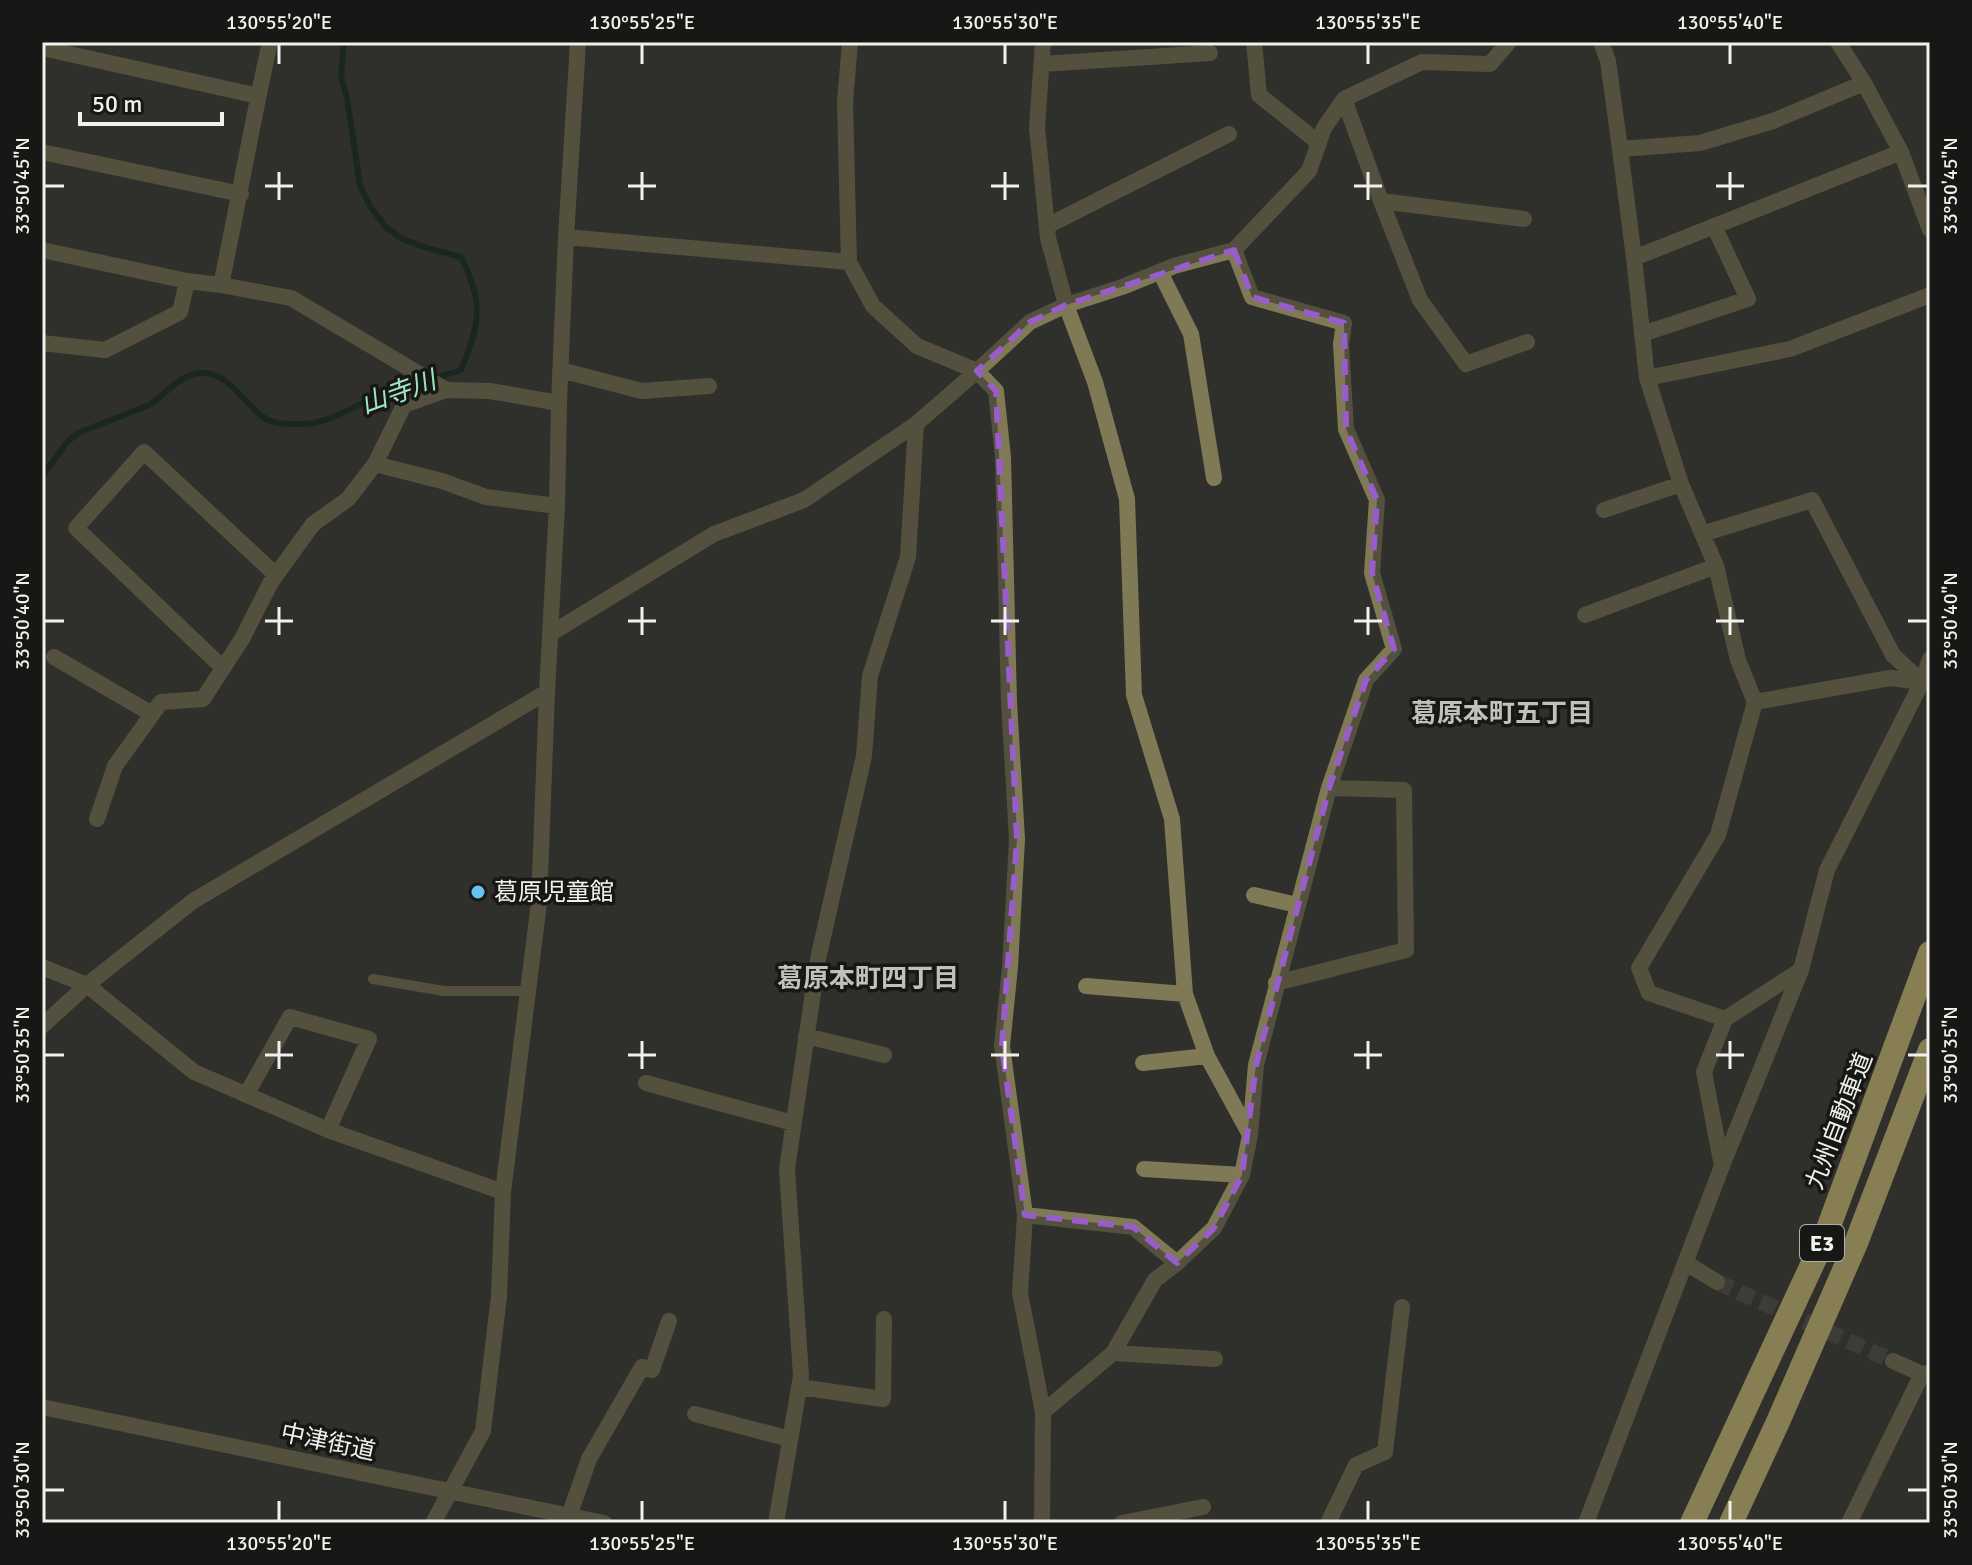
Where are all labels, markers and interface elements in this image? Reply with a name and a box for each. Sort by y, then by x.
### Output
text: 130°55'20"E [226,10,332,35]
text: 130°55'25"E [589,10,695,35]
text: 130°55'30"E [952,10,1058,35]
text: 130°55'35"E [1315,10,1421,35]
text: 130°55'40"E [1677,10,1783,35]
scale bar [80,76,222,126]
text: 50 m [92,89,142,119]
text: 33°50'45"N [10,137,35,235]
text: 33°50'45"N [1938,137,1963,235]
water label: 山寺川 [356,364,443,421]
text: 33°50'40"N [10,572,35,670]
text: 33°50'40"N [1938,572,1963,670]
district label: 葛原本町五丁目 [1411,698,1593,730]
place label: 葛原児童館 [494,877,614,907]
marker: 葛原児童館 [469,883,487,901]
district label: 葛原本町四丁目 [777,963,959,995]
text: 33°50'35"N [10,1006,35,1104]
text: 33°50'35"N [1938,1006,1963,1104]
street label: 九州自動車道 [1799,1048,1879,1194]
road number: E3 [1800,1225,1844,1261]
street label: 中津街道 [278,1417,378,1467]
text: 33°50'30"N [10,1441,35,1539]
text: 33°50'30"N [1938,1441,1963,1539]
text: 130°55'20"E [226,1531,332,1556]
text: 130°55'25"E [589,1531,695,1556]
text: 130°55'30"E [952,1531,1058,1556]
text: 130°55'35"E [1315,1531,1421,1556]
text: 130°55'40"E [1677,1531,1783,1556]

